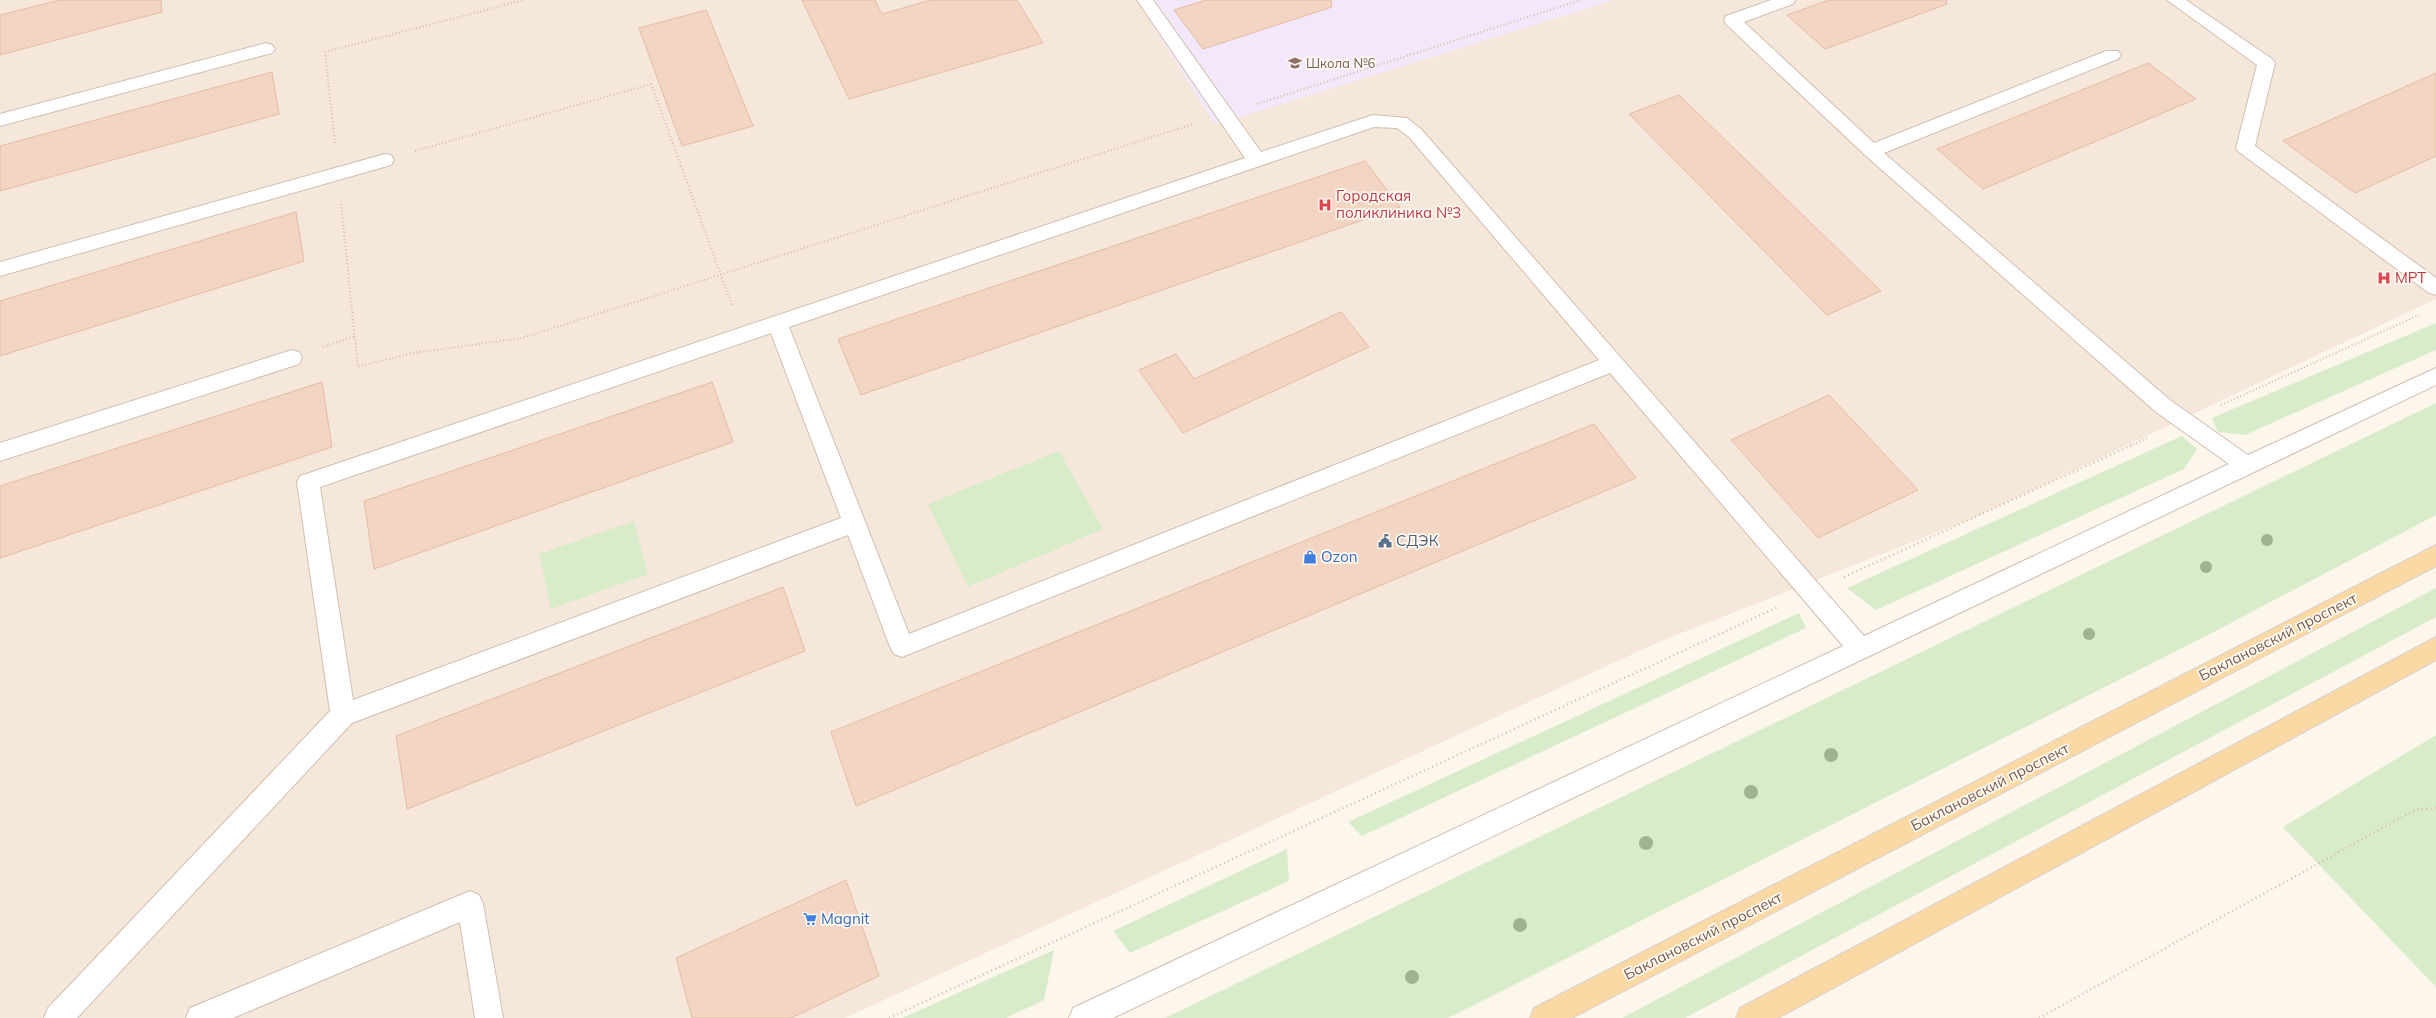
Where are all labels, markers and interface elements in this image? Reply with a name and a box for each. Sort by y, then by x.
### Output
school or university icon: Школа №6 [1287,55,1303,71]
place label: Школа №6 [1306,55,1376,71]
place label: Городская поликлиника №3 [1336,186,1461,222]
hospital icon: Городская поликлиника №3 [1317,197,1333,213]
place label: МРТ [2395,268,2426,287]
hospital icon: МРТ [2376,270,2392,286]
place label: СДЭК [1396,531,1439,550]
public building icon: СДЭК [1377,533,1393,549]
place label: Ozon [1321,547,1358,566]
shop icon: Ozon [1302,549,1318,565]
street label: Баклановский проспект [2195,588,2360,685]
street label: Баклановский проспект [1907,738,2072,835]
street label: Баклановский проспект [1620,887,1785,984]
place label: Magnit [821,909,870,928]
supermarket icon: Magnit [802,911,818,927]

